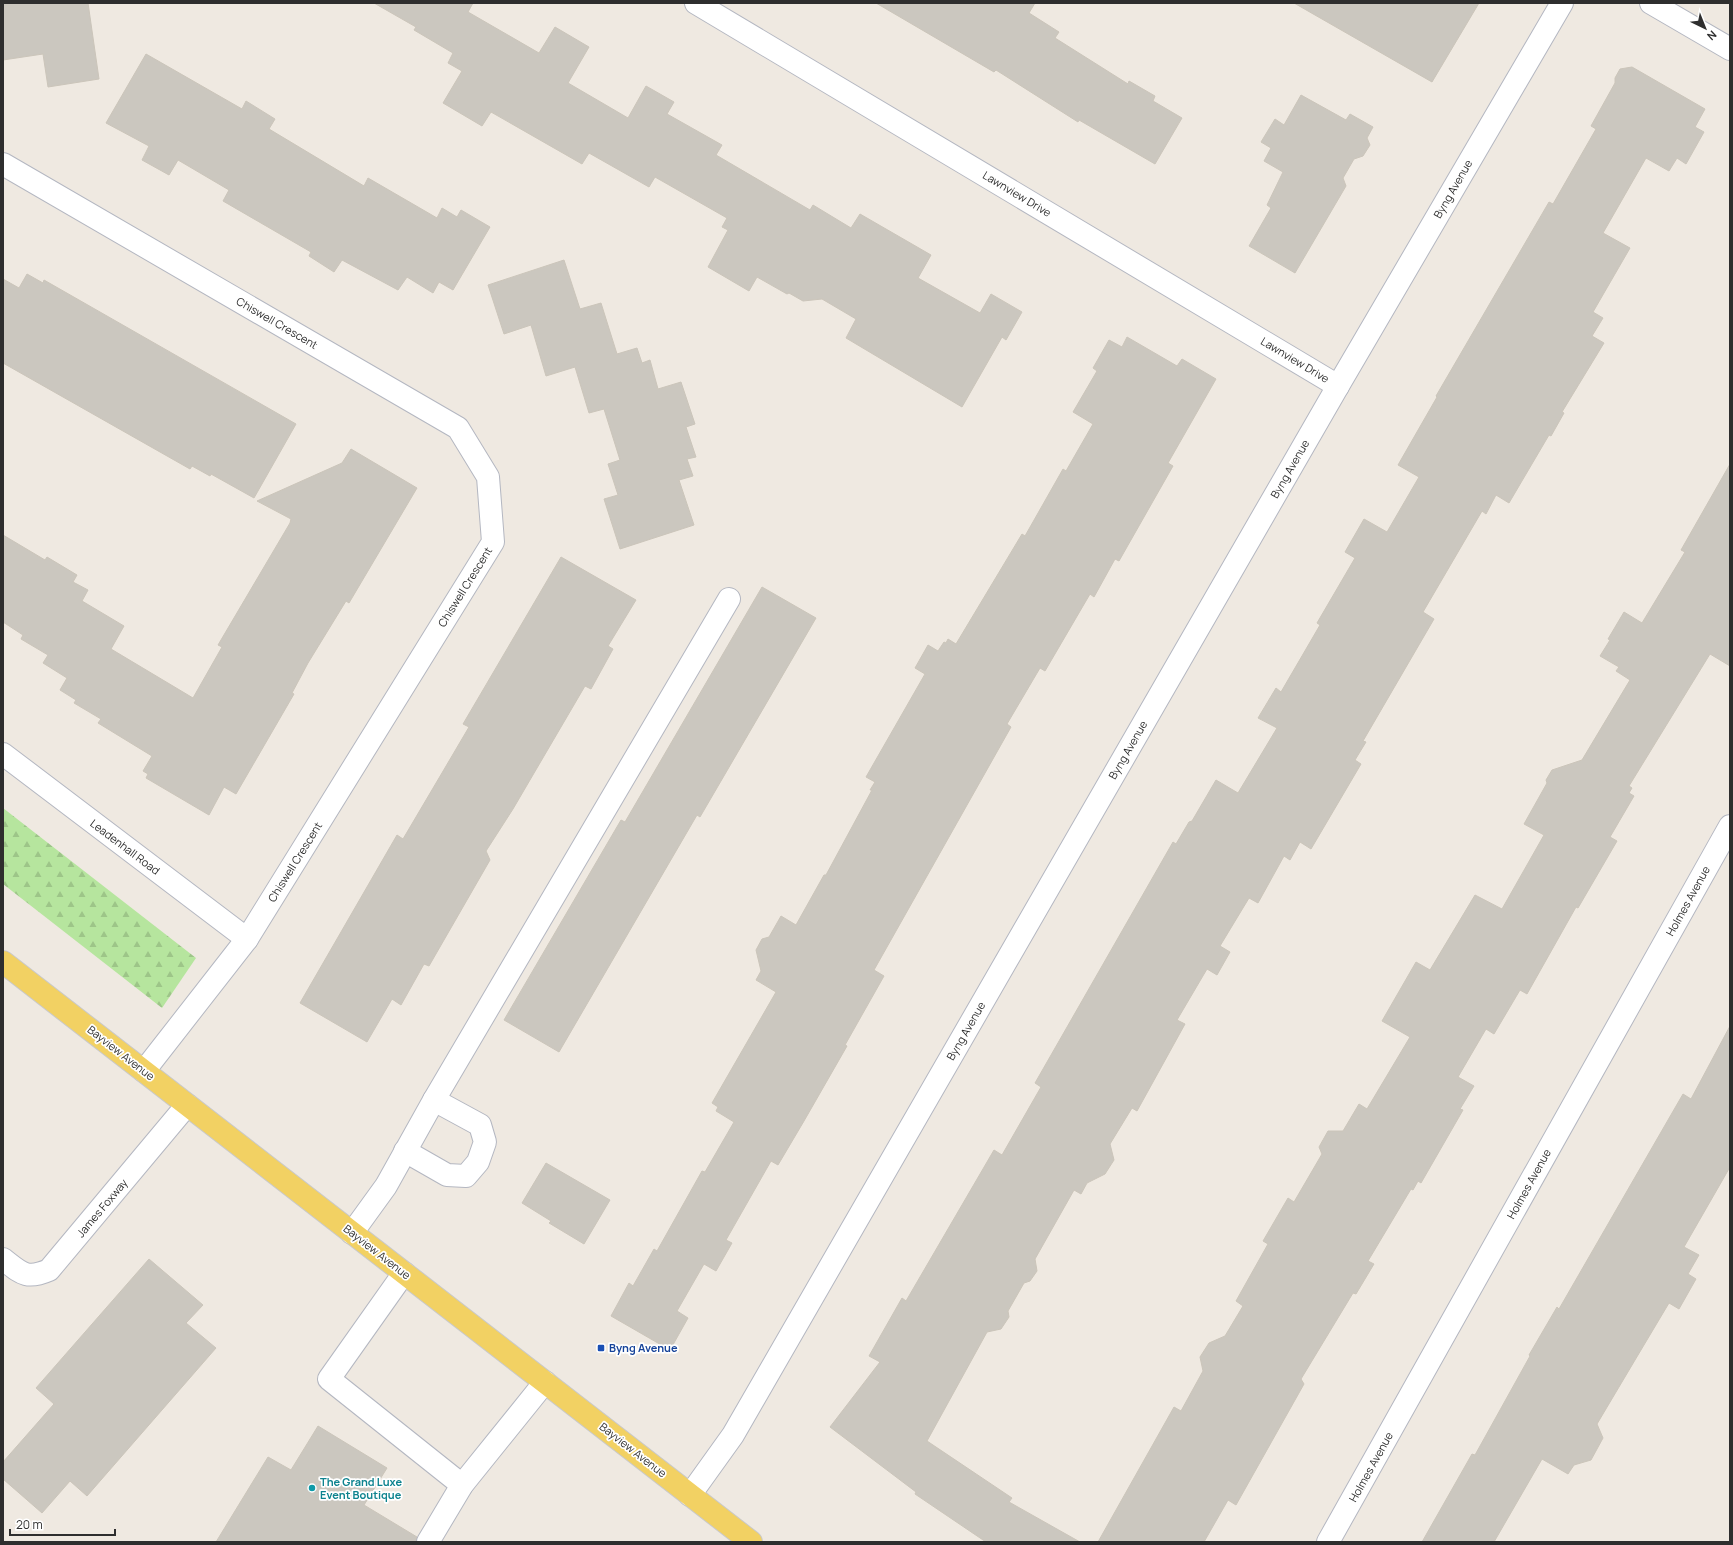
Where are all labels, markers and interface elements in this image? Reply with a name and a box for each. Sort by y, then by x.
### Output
north arrow [1685,8,1725,48]
text: N [1704,27,1720,44]
street label: Byng Avenue [1430,156,1476,221]
street label: Lawnview Drive [980,167,1055,220]
street label: Chiswell Crescent [234,293,321,352]
street label: Lawnview Drive [1258,333,1333,386]
street label: Byng Avenue [1267,436,1313,501]
street label: Chiswell Crescent [434,544,495,630]
street label: Byng Avenue [1105,717,1151,782]
street label: Leadenhall Road [87,816,163,878]
street label: Chiswell Crescent [264,819,325,905]
street label: Holmes Avenue [1662,863,1713,938]
street label: Byng Avenue [943,998,989,1063]
street label: Bayview Avenue [85,1022,158,1084]
street label: Holmes Avenue [1503,1146,1554,1221]
street label: James Foxway [73,1175,131,1240]
street label: Bayview Avenue [341,1221,414,1283]
place label: Byng Avenue [609,1340,678,1355]
marker: Byng Avenue [596,1343,606,1353]
street label: Bayview Avenue [597,1419,670,1481]
street label: Holmes Avenue [1345,1429,1396,1504]
place label: The Grand Luxe Event Boutique [320,1474,402,1502]
marker: The Grand Luxe Event Boutique [307,1483,317,1493]
scale bar [10,1511,115,1537]
text: 20 m [16,1516,43,1533]

